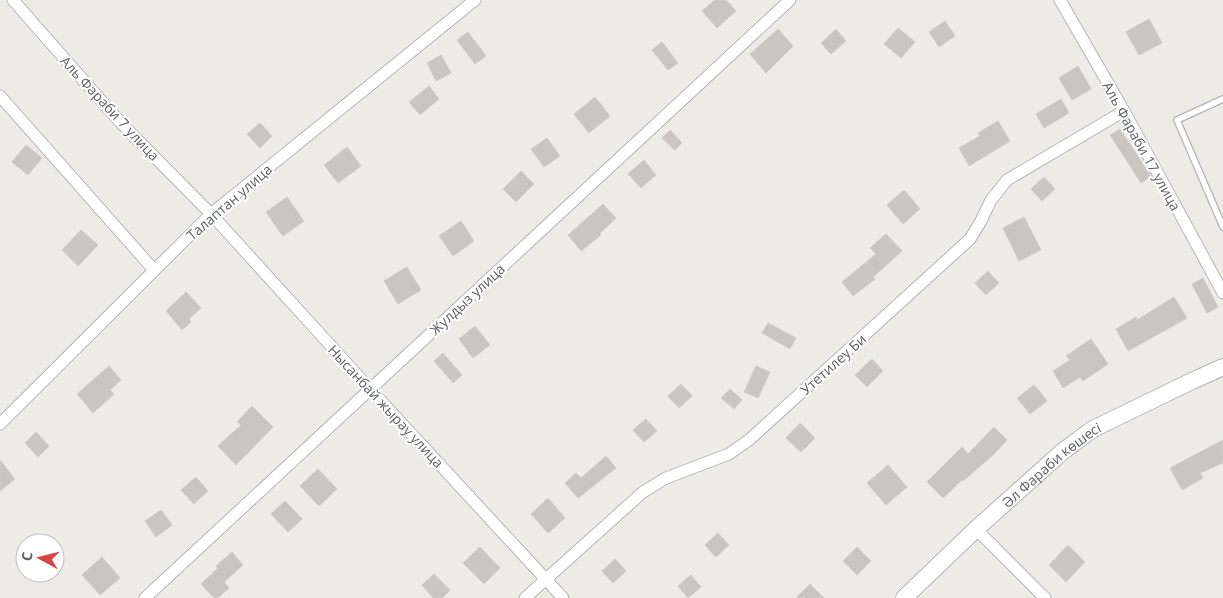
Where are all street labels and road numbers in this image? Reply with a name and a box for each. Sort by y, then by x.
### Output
street label: Аль Фараби 7 улица [56,51,164,165]
street label: Аль Фараби 17 улица [1099,78,1185,214]
street label: Талаптан улица [182,160,276,244]
street label: Жулдыз улица [425,259,509,339]
street label: Утетилеу Би [796,329,870,399]
street label: Нысанбай жырау улица [324,340,448,472]
street label: Әл Фараби көшесі [997,417,1104,511]

